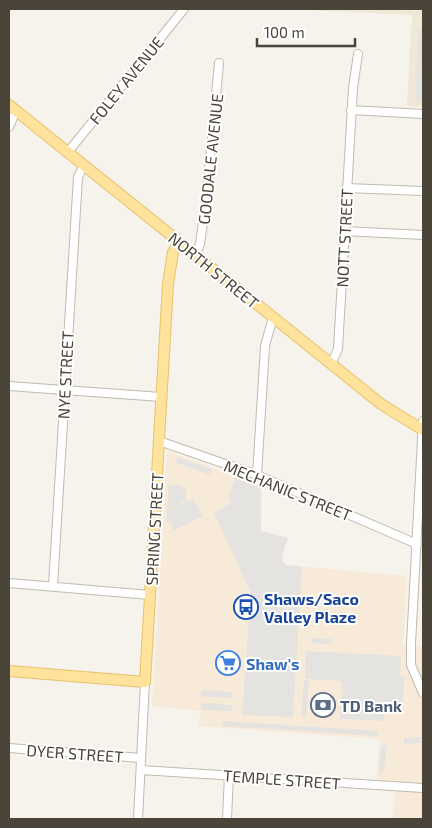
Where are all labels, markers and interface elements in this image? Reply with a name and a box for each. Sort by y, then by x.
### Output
scale bar [257,15,354,47]
text: 100 m [264,23,305,41]
street label: FOLEY AVENUE [85,32,167,128]
street label: GOODALE AVENUE [194,93,226,225]
street label: NOTT STREET [332,188,356,288]
street label: NORTH STREET [165,228,263,312]
street label: NYE STREET [53,330,77,420]
street label: MECHANIC STREET [221,456,355,524]
street label: SPRING STREET [142,472,166,586]
place label: Shaws/Saco Valley Plaze [264,589,359,627]
bus stop icon: Shaws/Saco Valley Plaze [233,594,259,620]
supermarket icon: Shaw's [215,650,241,676]
place label: Shaw's [246,654,300,673]
bank icon: TD Bank [310,692,336,718]
place label: TD Bank [340,696,402,715]
street label: DYER STREET [26,740,124,766]
street label: TEMPLE STREET [223,765,341,793]

